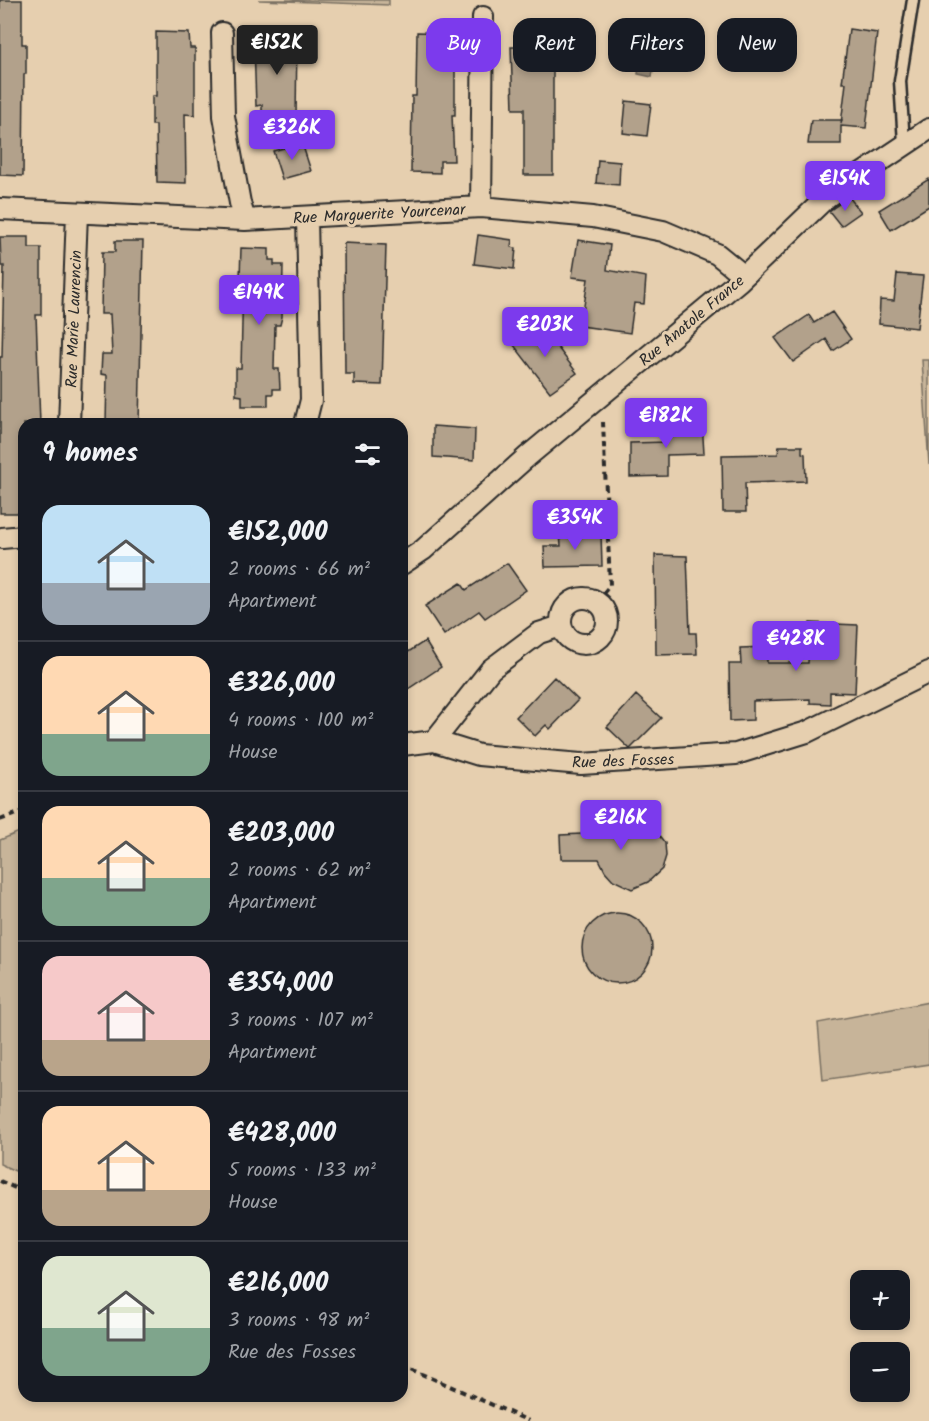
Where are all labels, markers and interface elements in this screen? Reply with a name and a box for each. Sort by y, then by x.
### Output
chip: Buy [426,18,501,72]
chip: Rent [513,18,596,72]
chip: Filters [608,18,705,72]
chip: New [717,18,797,72]
pin: €152K [235,25,319,76]
text: €152K [251,28,303,60]
pin: €326K [250,110,334,161]
text: €326K [263,113,321,145]
pin: €154K [803,161,887,212]
text: €154K [819,164,871,196]
street label: Rue Marguerite Yourcenar [292,197,468,231]
street label: Rue Marie Laurencin [60,250,89,388]
street label: Rue Anatole France [634,269,750,373]
pin: €149K [217,275,301,326]
text: €149K [233,278,285,310]
pin: €203K [503,307,587,358]
text: €203K [516,310,574,342]
pin: €182K [624,398,708,449]
text: €182K [639,401,693,433]
text: 9 homes [42,433,138,475]
icon: filters [351,438,384,471]
pin: €354K [533,500,617,551]
text: €354K [547,503,603,535]
text: €152,000 [228,512,327,554]
icon: home [90,529,162,601]
text: 2 rooms · 66 m² [228,554,370,586]
text: Apartment [228,586,317,618]
pin: €428K [754,621,838,672]
text: €428K [766,624,826,656]
text: €326,000 [228,663,335,705]
icon: home [90,680,162,752]
text: 4 rooms · 100 m² [228,705,373,737]
text: House [228,737,278,769]
street label: Rue des Fosses [571,747,675,776]
pin: €216K [579,800,663,851]
text: €216K [594,803,648,835]
text: €203,000 [228,813,334,855]
icon: home [90,830,162,902]
text: 2 rooms · 62 m² [228,855,370,887]
text: Apartment [228,887,317,919]
text: €354,000 [228,963,333,1005]
icon: home [90,980,162,1052]
text: 3 rooms · 107 m² [228,1005,373,1037]
text: Apartment [228,1037,317,1069]
text: €428,000 [228,1113,336,1155]
icon: home [90,1130,162,1202]
text: 5 rooms · 133 m² [228,1155,376,1187]
text: House [228,1187,278,1219]
text: €216,000 [228,1263,328,1305]
map controls [850,1270,910,1402]
button: + [850,1270,910,1330]
icon: home [90,1280,162,1352]
text: 3 rooms · 98 m² [228,1305,369,1337]
text: Rue des Fosses [228,1337,356,1369]
button: − [850,1342,910,1402]

